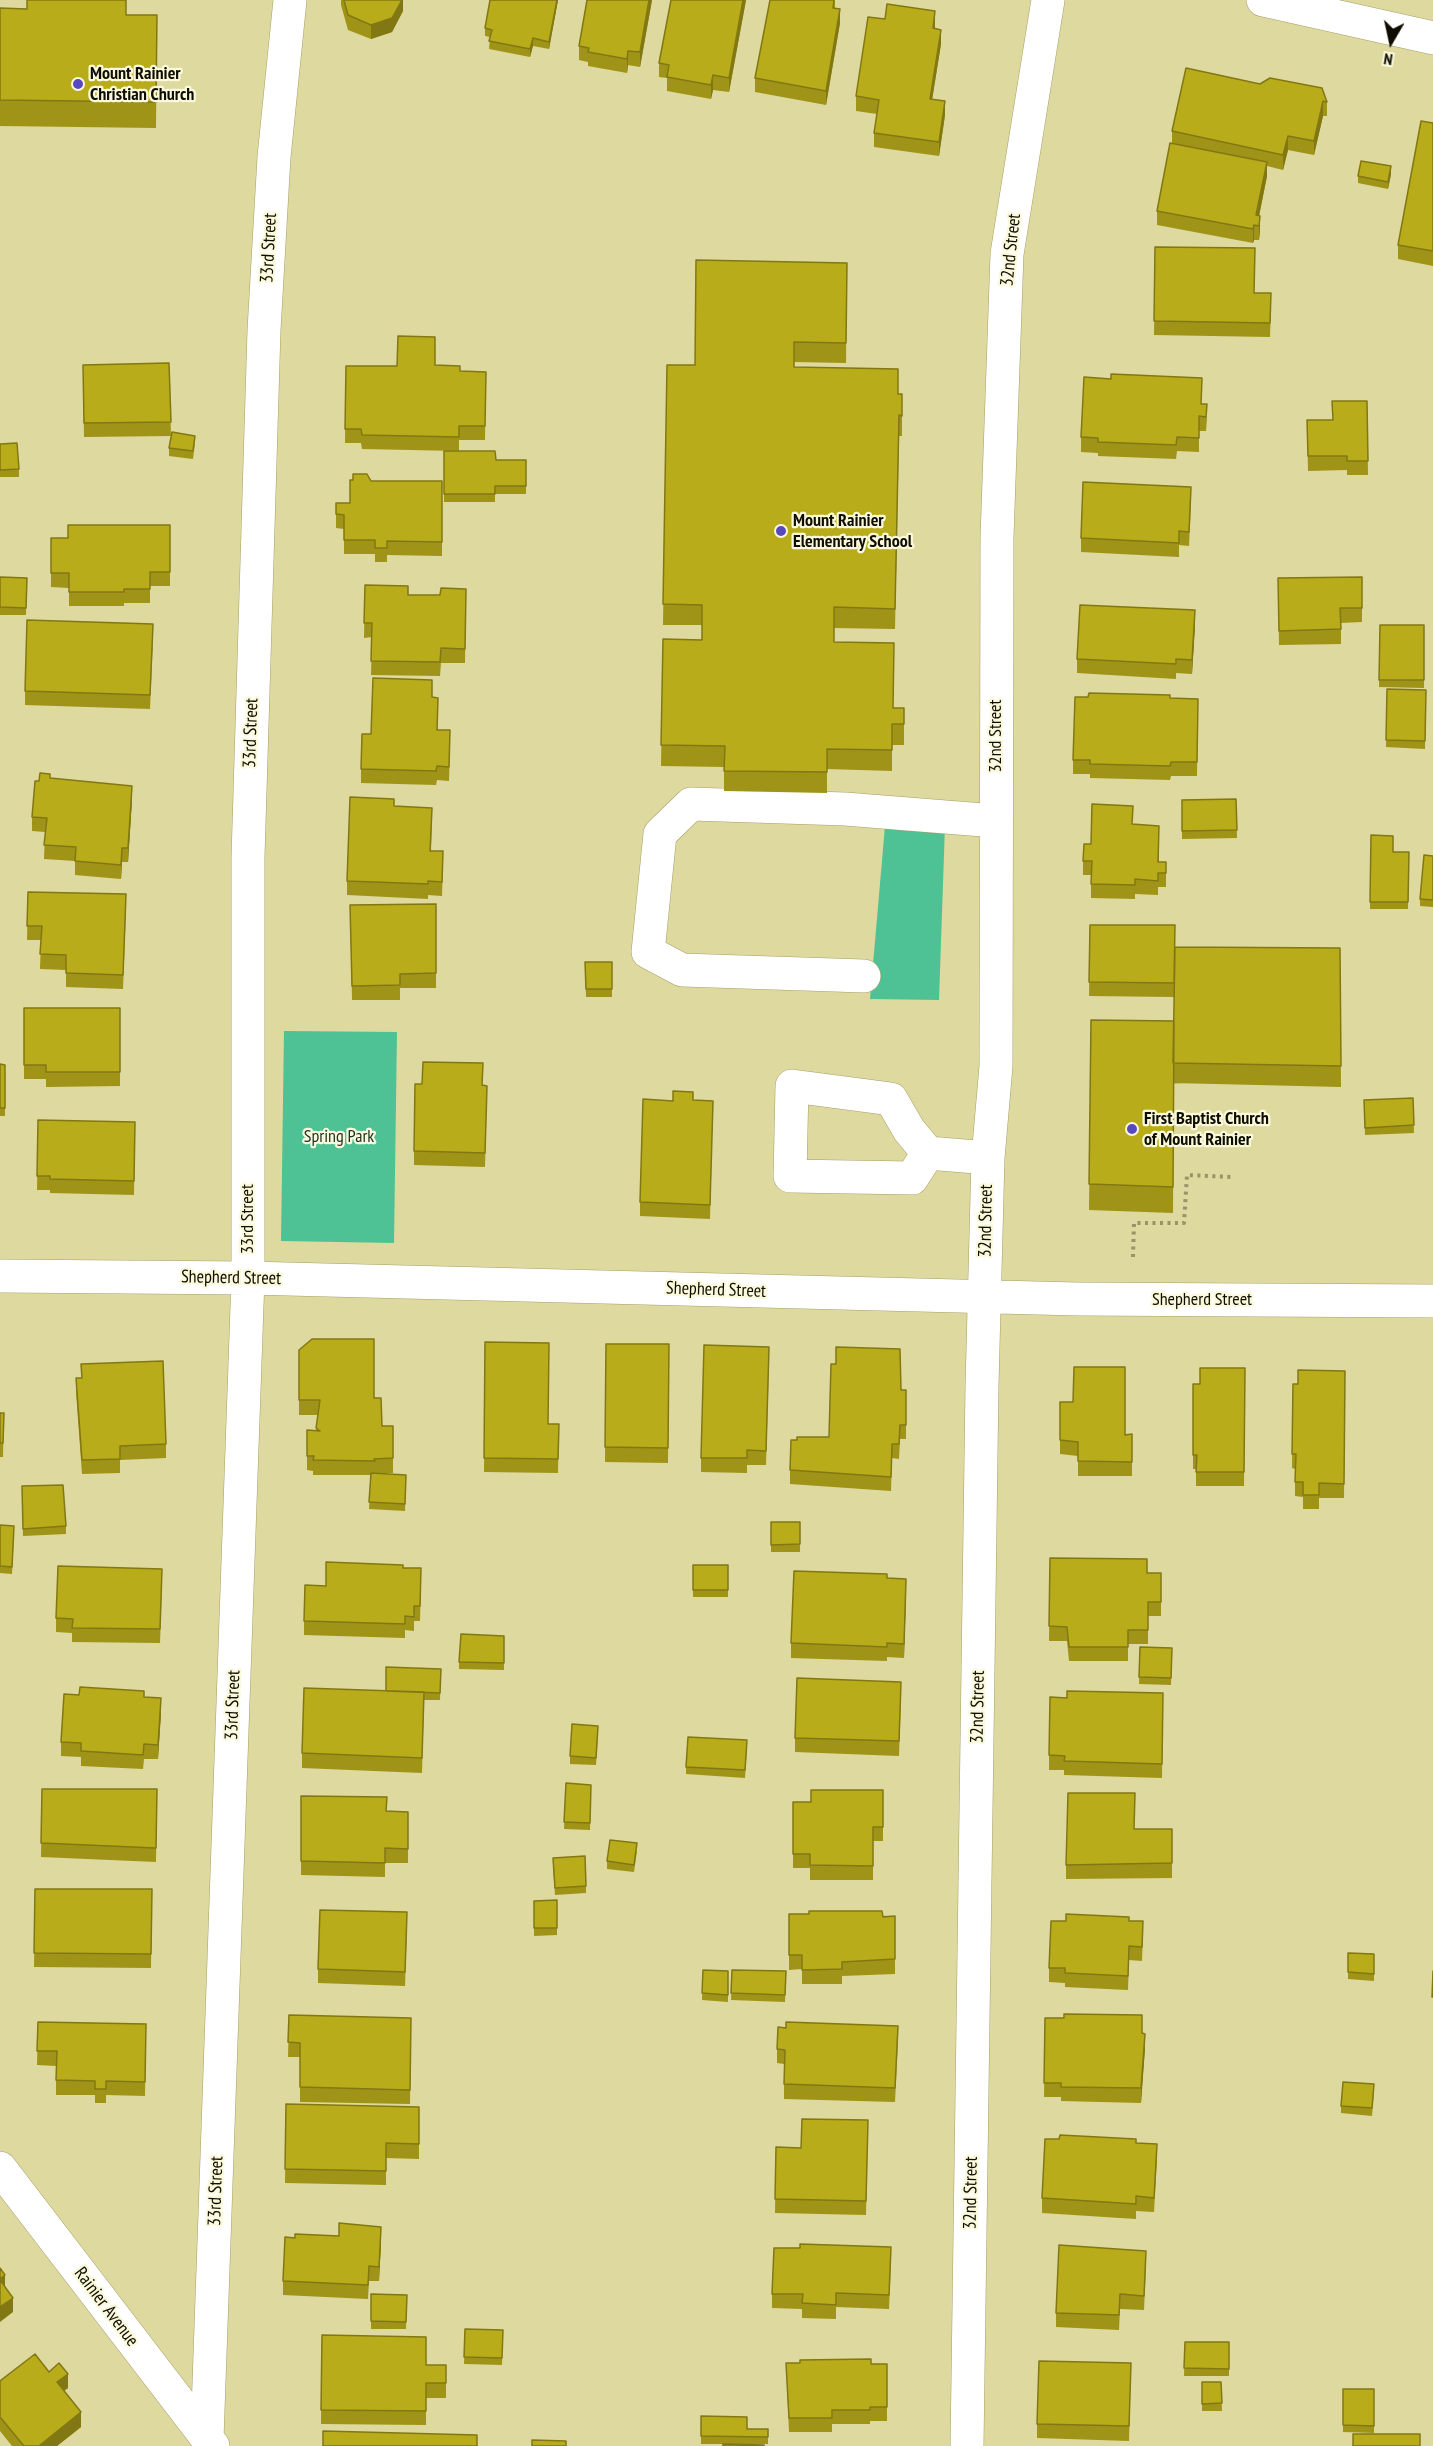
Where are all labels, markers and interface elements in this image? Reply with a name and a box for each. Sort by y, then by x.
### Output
north arrow [1361,12,1421,72]
text: N [1382,49,1394,70]
place label: Mount Rainier Christian Church [90,63,194,106]
marker: Mount Rainier Christian Church [71,77,85,91]
street label: 33rd Street [256,212,282,284]
street label: 32nd Street [996,213,1026,287]
place label: Mount Rainier Elementary School [793,510,912,552]
marker: Mount Rainier Elementary School [774,524,788,538]
street label: 33rd Street [239,698,263,768]
street label: 32nd Street [985,700,1007,772]
place label: First Baptist Church of Mount Rainier [1144,1108,1269,1150]
marker: First Baptist Church of Mount Rainier [1125,1122,1139,1136]
park label: Spring Park [304,1126,374,1148]
street label: 33rd Street [237,1184,259,1254]
street label: 32nd Street [975,1184,997,1258]
street label: Shepherd Street [181,1266,281,1290]
street label: Shepherd Street [666,1277,766,1303]
street label: Shepherd Street [1152,1289,1252,1311]
street label: 33rd Street [221,1670,245,1740]
street label: 32nd Street [967,1670,989,1744]
street label: 33rd Street [204,2156,228,2226]
street label: 32nd Street [960,2156,982,2230]
street label: Rainier Avenue [69,2263,143,2351]

